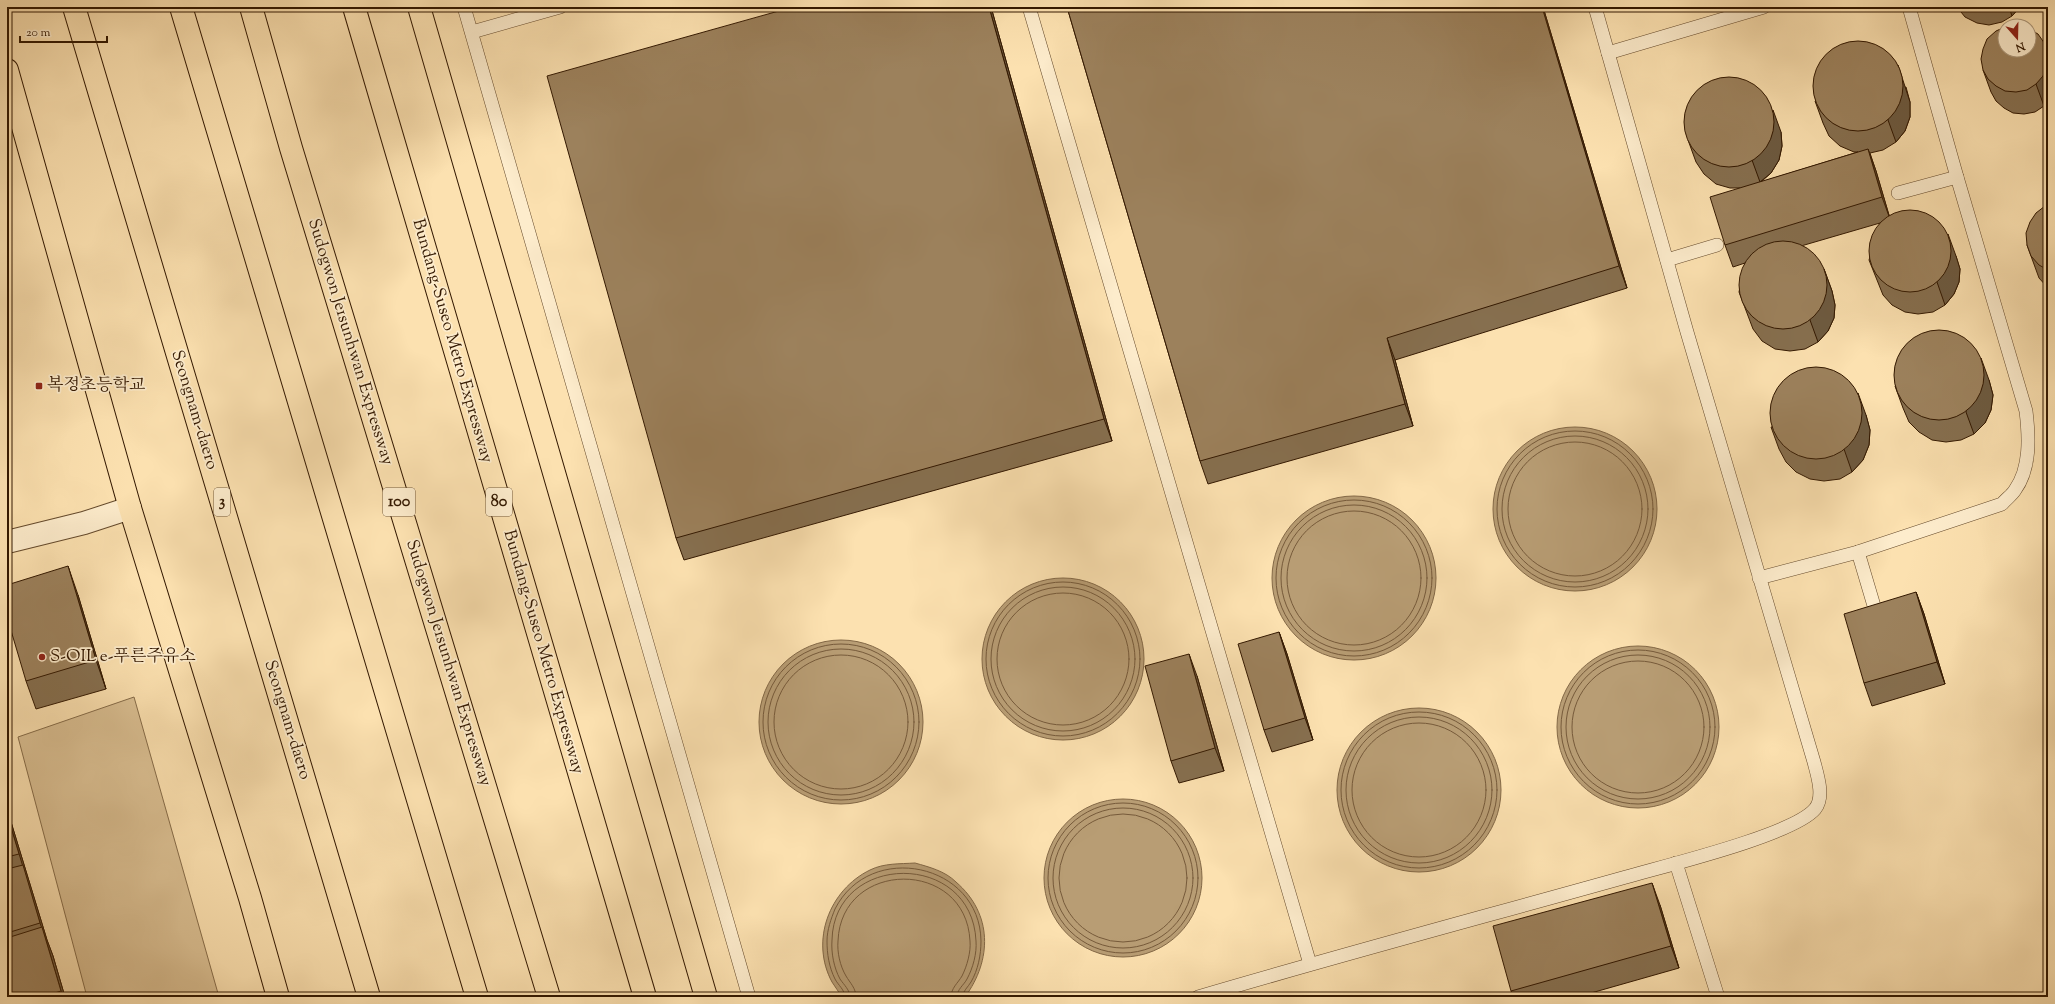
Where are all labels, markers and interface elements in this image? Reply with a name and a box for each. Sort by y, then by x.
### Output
scale bar [20,18,107,44]
north arrow [1997,18,2037,58]
text: 20 m [26,24,51,42]
text: N [2013,37,2028,56]
street label: Sudogwon Je1sunhwan Expressway [301,216,399,469]
street label: Bundang-Suseo Metro Expressway [406,216,499,466]
street label: Seongnam-daero [164,347,224,473]
place label: 복정초등학교 [47,374,146,398]
marker: 복정초등학교 [34,381,44,391]
road number: 3 [214,488,230,516]
road number: 100 [383,488,415,516]
road number: 80 [486,488,512,516]
street label: Bundang-Suseo Metro Expressway [497,527,590,777]
street label: Sudogwon Je1sunhwan Expressway [399,537,497,790]
place label: S-OIL e-푸른주유소 [50,645,196,669]
marker: S-OIL e-푸른주유소 [37,652,47,662]
street label: Seongnam-daero [257,657,317,783]

